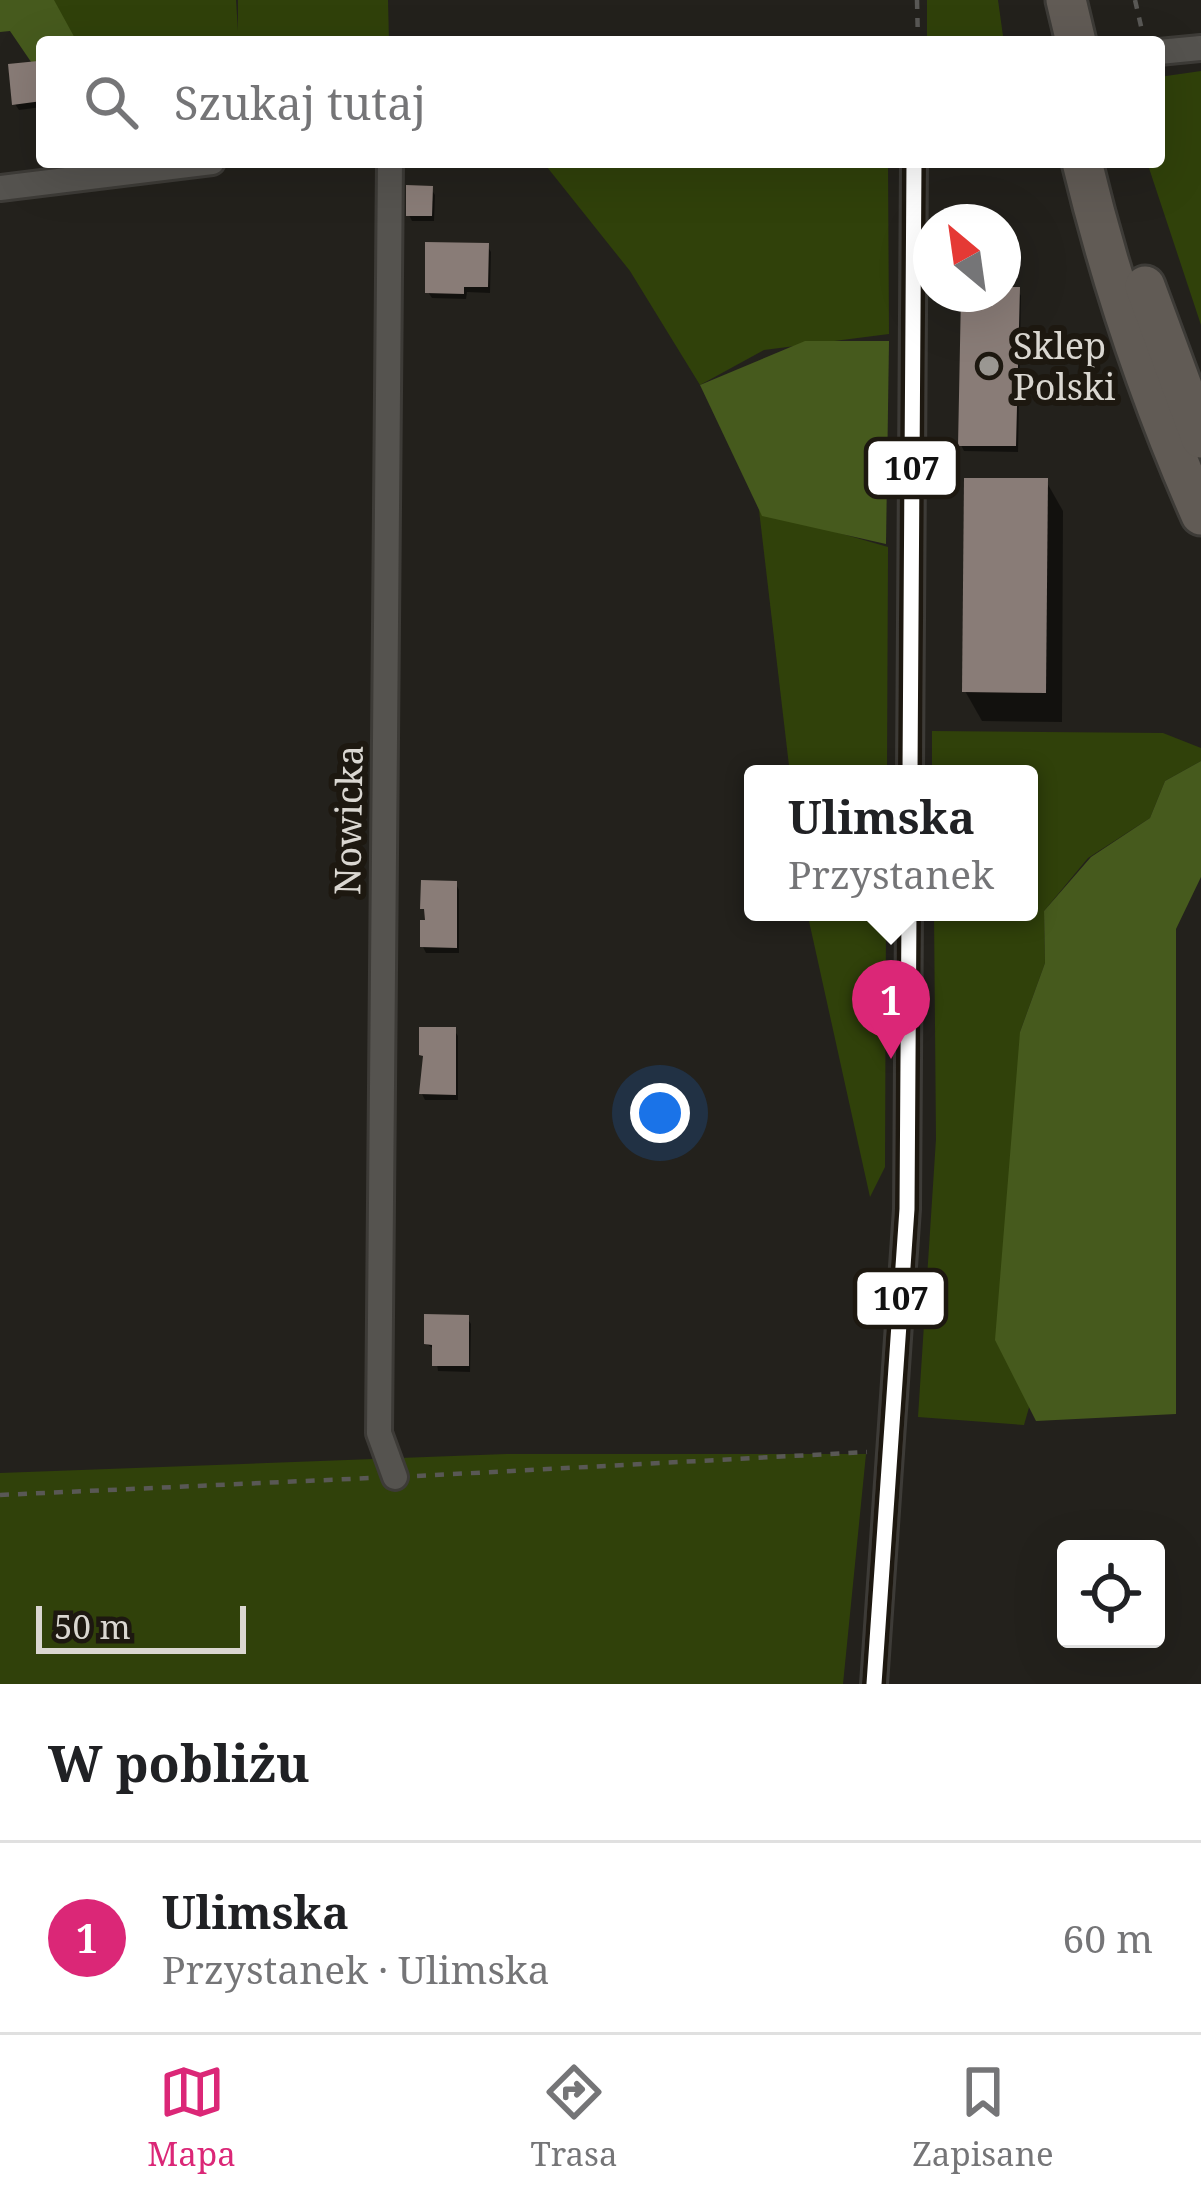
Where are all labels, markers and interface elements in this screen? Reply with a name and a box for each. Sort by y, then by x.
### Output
search box [36,36,1165,168]
icon: search [78,69,144,135]
text: Szukaj tutaj [174,72,426,133]
north arrow [913,204,1021,312]
place label: Sklep Polski [1013,321,1116,411]
marker: Sklep Polski [976,353,1002,379]
line badge: 107 [866,439,958,497]
text: 107 [884,445,940,490]
street label: Nowicka [322,745,374,895]
popup [744,765,1038,921]
text: Ulimska [788,786,975,847]
text: Przystanek [788,847,994,900]
pin: 1 [852,960,930,1059]
your location [630,1083,690,1143]
line badge: 107 [855,1270,946,1327]
text: 107 [873,1275,929,1320]
map controls [1057,1540,1165,1648]
button: locate [1057,1540,1165,1648]
scale bar [36,1600,246,1653]
text: 50 m [54,1604,131,1649]
text: W pobliżu [48,1727,310,1797]
text: Ulimska [162,1881,349,1942]
text: 1 [76,1911,98,1964]
text: 60 m [1062,1911,1153,1964]
text: Przystanek · Ulimska [162,1942,550,1995]
tab: Mapa [147,2059,236,2176]
tab: Trasa [530,2059,618,2176]
tab: Zapisane [912,2059,1054,2176]

